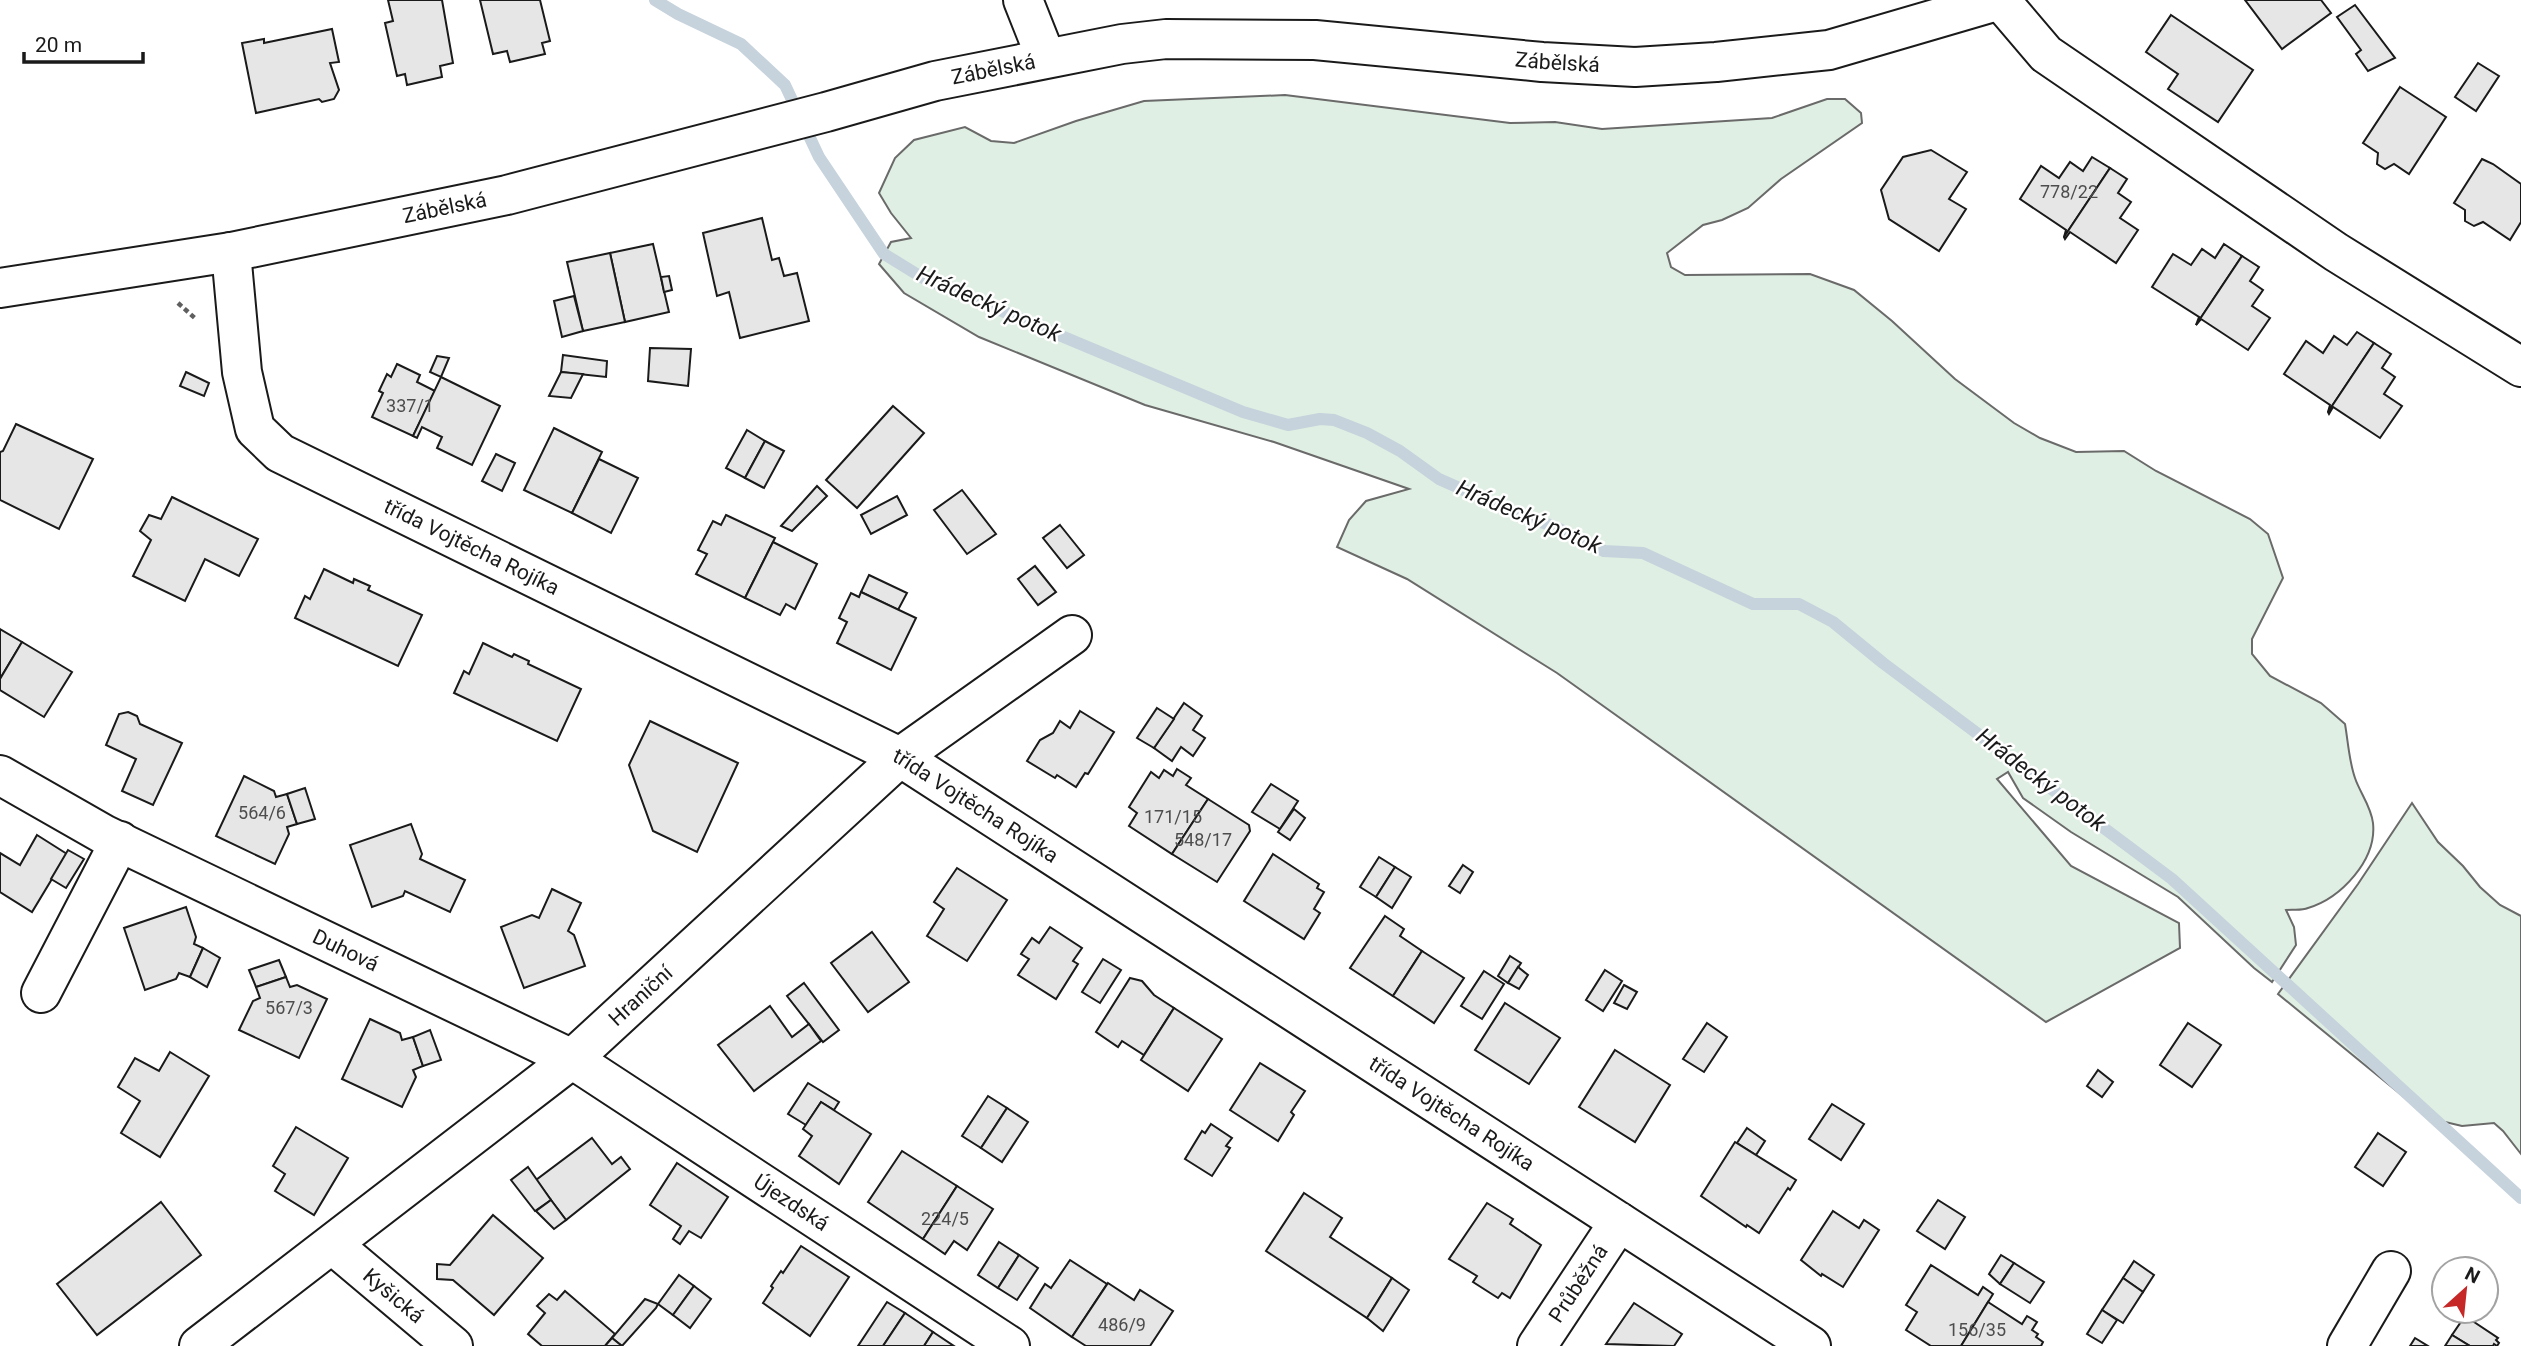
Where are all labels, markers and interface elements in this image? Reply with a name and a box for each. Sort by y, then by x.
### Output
scale bar [24,21,144,65]
text: 20 m [35,33,82,57]
street label: Zábělská [1514,47,1601,77]
street label: Zábělská [949,49,1037,89]
house number: 778/22 [2040,181,2098,202]
street label: Zábělská [401,188,489,228]
water label: Hrádecký potok [913,260,1066,348]
house number: 337/1 [386,395,434,416]
water label: Hrádecký potok [1452,474,1606,560]
street label: třída Vojtěcha Rojíka [380,494,563,600]
water label: Hrádecký potok [1971,723,2112,838]
street label: třída Vojtěcha Rojíka [889,743,1063,868]
house number: 564/6 [238,802,286,823]
house number: 171/15 [1144,806,1202,827]
house number: 548/17 [1174,829,1232,850]
street label: Duhová [309,924,383,977]
street label: Hraniční [604,960,678,1031]
house number: 567/3 [265,997,313,1018]
street label: třída Vojtěcha Rojíka [1364,1051,1539,1176]
street label: Újezdská [749,1169,833,1236]
house number: 224/5 [921,1208,969,1229]
street label: Průběžná [1544,1240,1613,1327]
north arrow [2430,1255,2500,1325]
text: N [2461,1262,2484,1289]
street label: Kyšická [358,1264,429,1328]
house number: 486/9 [1098,1314,1146,1335]
house number: 156/35 [1948,1319,2006,1340]

